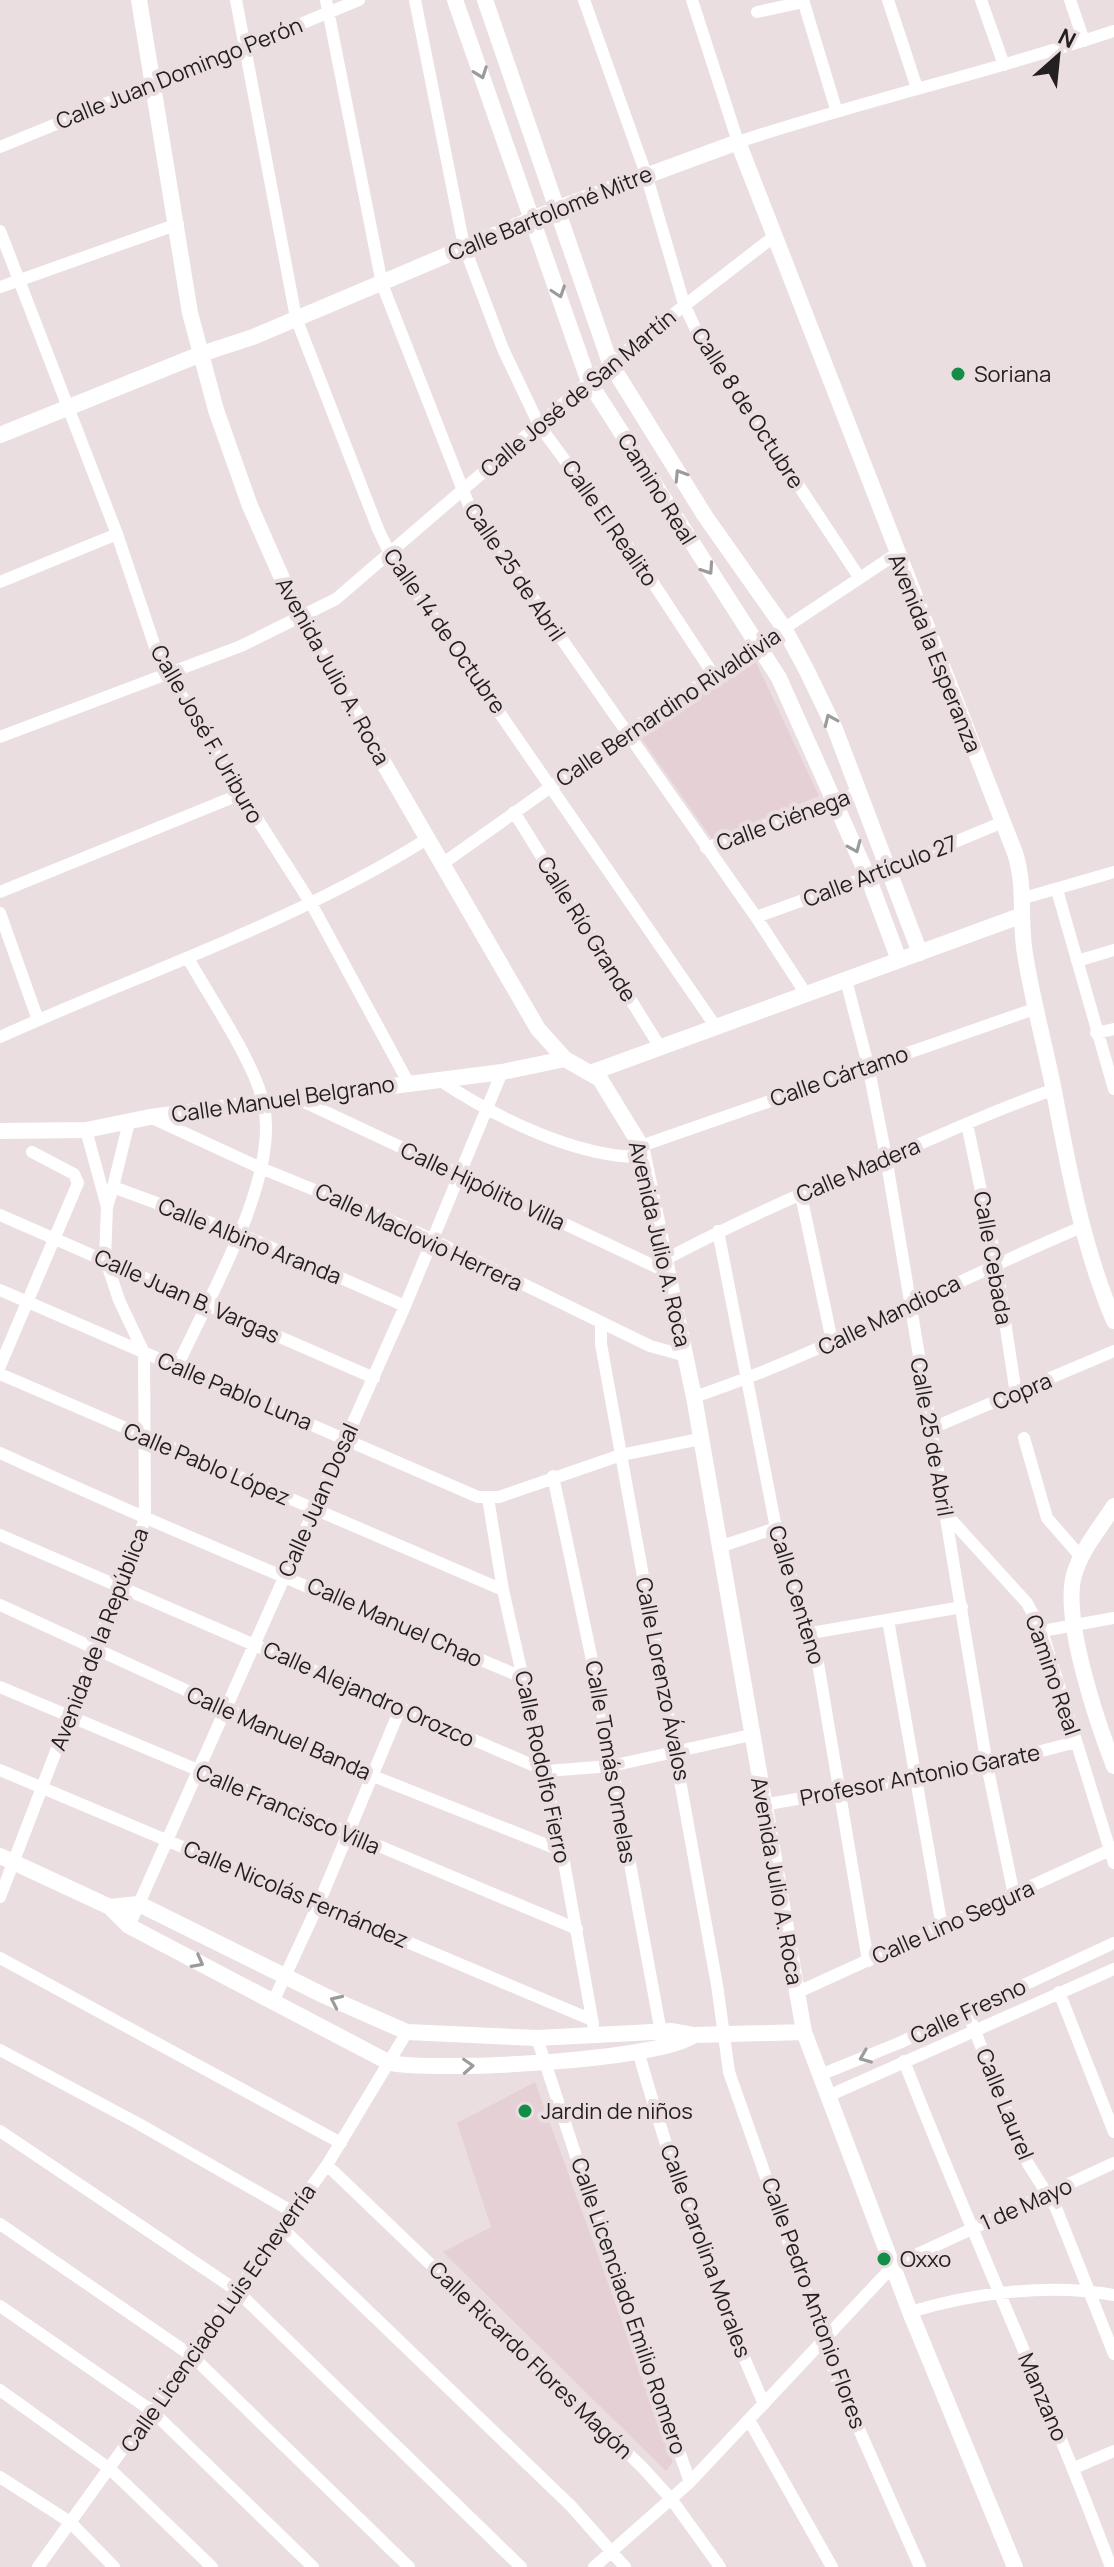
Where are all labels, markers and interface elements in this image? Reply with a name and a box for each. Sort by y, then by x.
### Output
street label: Calle Juan Domingo Perón [51,10,307,136]
north arrow [1018,16,1098,96]
text: N [1053,21,1081,55]
one-way arrow [472,66,488,80]
street label: Calle Bartolomé Mitre [444,158,657,268]
one-way arrow [549,284,565,298]
street label: Calle José de San Martín [474,302,682,484]
street label: Calle 8 de Octubre [685,322,811,495]
place label: Soriana [974,359,1051,389]
marker: Soriana [949,365,967,383]
street label: Camino Real [611,428,703,550]
street label: Calle El Realito [555,454,665,592]
one-way arrow [674,469,689,484]
street label: Calle 25 de Abril [458,497,572,647]
street label: Calle 14 de Octubre [377,542,513,720]
street label: Avenida la Esperanza [881,549,989,757]
one-way arrow [698,560,713,574]
street label: Avenida Julio A. Roca [269,572,397,770]
street label: Calle Bernardino Rivaldivia [550,620,786,794]
street label: Calle José F. Uriburo [144,639,270,829]
one-way arrow [824,714,840,728]
street label: Calle Ciénega [712,782,854,858]
street label: Calle Artículo 27 [799,828,961,914]
one-way arrow [845,839,861,853]
street label: Calle Río Grande [530,851,644,1007]
street label: Calle Cártamo [766,1038,912,1114]
street label: Calle Manuel Belgrano [170,1068,396,1130]
street label: Calle Madera [791,1130,925,1210]
street label: Calle Hipólito Villa [396,1135,570,1237]
street label: Avenida Julio A. Roca [622,1138,698,1350]
street label: Calle Maclovio Herrera [310,1176,528,1298]
street label: Calle Cebada [967,1189,1019,1327]
street label: Calle Albino Aranda [154,1191,346,1291]
street label: Calle Juan B. Vargas [90,1242,284,1350]
street label: Calle Mandioca [813,1268,965,1362]
street label: Calle Pablo Luna [153,1345,317,1437]
street label: Calle 25 de Abril [903,1355,961,1519]
street label: Copra [988,1365,1056,1417]
street label: Calle Pablo López [119,1415,295,1513]
street label: Calle Juan Dosal [271,1419,365,1581]
street label: Calle Centeno [762,1522,832,1668]
street label: Avenida de la República [43,1523,155,1755]
street label: Calle Manuel Chao [303,1570,487,1674]
street label: Calle Lorenzo Ávalos [629,1575,697,1783]
street label: Camino Real [1018,1611,1088,1739]
street label: Calle Alejandro Orozco [259,1634,479,1754]
street label: Calle Tomás Ornelas [578,1658,644,1866]
street label: Calle Rodolfo Fierro [508,1668,578,1866]
street label: Calle Manuel Banda [182,1679,376,1787]
street label: Profesor Antonio Garate [797,1737,1043,1813]
street label: Calle Francisco Villa [191,1757,385,1861]
street label: Avenida Julio A. Roca [744,1775,810,1987]
street label: Calle Nicolás Fernández [179,1833,413,1955]
street label: Calle Lino Segura [867,1873,1039,1971]
one-way arrow [190,1952,204,1967]
street label: Calle Fresno [905,1971,1031,2051]
one-way arrow [329,1995,344,2011]
street label: Calle Laurel [969,2044,1041,2164]
one-way arrow [859,2047,873,2064]
one-way arrow [462,2057,474,2074]
place label: Jardin de niños [541,2096,693,2126]
marker: Jardin de niños [516,2102,534,2120]
street label: Calle Carolina Morales [653,2140,759,2362]
street label: Calle Licenciado Emilio Romero [564,2154,694,2458]
street label: 1 de Mayo [975,2170,1077,2238]
street label: Calle Pedro Antonio Flores [755,2173,873,2433]
street label: Calle Licenciado Luis Echeverría [114,2178,322,2458]
place label: Oxxo [900,2244,951,2274]
marker: Oxxo [875,2250,893,2268]
street label: Calle Ricardo Flores Magón [423,2255,639,2465]
street label: Manzano [1011,2348,1075,2446]

